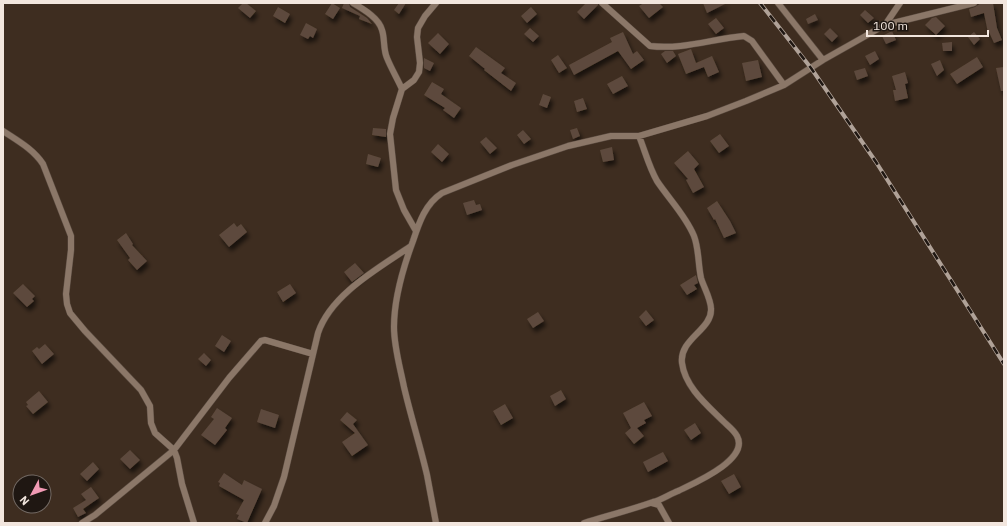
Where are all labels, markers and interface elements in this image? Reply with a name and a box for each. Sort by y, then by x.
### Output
scale bar [867,12,988,38]
text: 100 m [873,18,908,33]
north arrow [12,474,52,514]
text: N [17,493,32,508]

